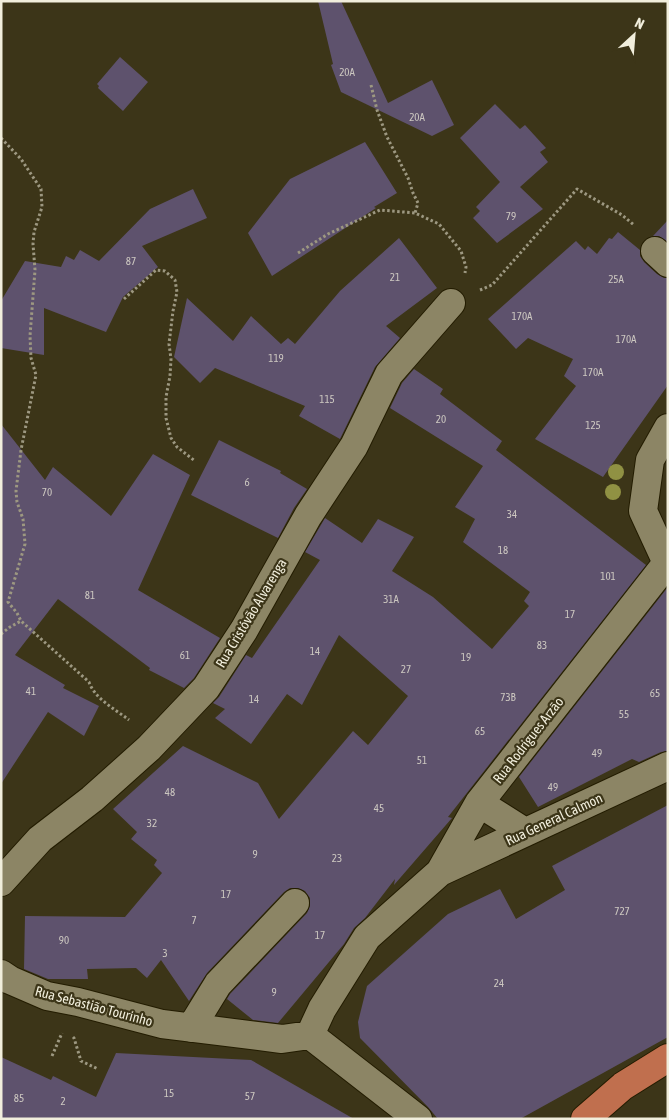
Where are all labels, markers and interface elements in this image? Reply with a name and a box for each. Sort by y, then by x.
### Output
north arrow [609,10,659,60]
text: N [632,14,647,32]
house number: 20A [339,66,355,78]
house number: 20A [409,111,425,123]
house number: 79 [506,210,516,222]
house number: 87 [126,255,136,267]
house number: 21 [390,271,400,283]
house number: 25A [608,273,624,285]
house number: 170A [512,310,533,322]
house number: 170A [616,333,637,345]
house number: 119 [268,352,284,364]
house number: 170A [583,366,604,378]
house number: 115 [319,393,335,405]
house number: 20 [436,413,446,425]
house number: 125 [585,419,601,431]
house number: 6 [244,476,250,488]
house number: 70 [42,486,52,498]
house number: 34 [507,508,517,520]
house number: 18 [498,544,508,556]
street label: Rua Cristóvão Alvarenga [212,556,290,670]
house number: 101 [600,570,616,582]
house number: 81 [85,589,95,601]
house number: 31A [383,593,399,605]
house number: 17 [565,608,575,620]
house number: 83 [537,639,547,651]
house number: 14 [310,645,320,657]
house number: 61 [180,649,190,661]
house number: 19 [461,651,471,663]
house number: 27 [401,663,411,675]
house number: 41 [26,685,36,697]
house number: 65 [650,687,660,699]
house number: 73B [500,691,517,703]
house number: 14 [249,693,259,705]
street label: Rua Rodrigues Arzão [489,694,567,786]
house number: 55 [619,708,629,720]
house number: 65 [475,725,485,737]
house number: 49 [592,747,602,759]
house number: 51 [417,754,427,766]
house number: 49 [548,781,558,793]
house number: 48 [165,786,175,798]
street label: Rua General Calmon [503,790,605,848]
house number: 45 [374,802,384,814]
house number: 32 [147,817,157,829]
house number: 9 [252,848,258,860]
house number: 23 [332,852,342,864]
house number: 17 [221,888,231,900]
house number: 727 [614,905,630,917]
house number: 7 [191,914,197,926]
house number: 17 [315,929,325,941]
house number: 90 [59,934,69,946]
house number: 3 [162,947,168,959]
house number: 24 [494,977,504,989]
street label: Rua Sebastião Tourinho [34,983,154,1029]
house number: 9 [271,986,277,998]
house number: 15 [164,1087,174,1099]
house number: 57 [245,1090,255,1102]
house number: 85 [14,1092,24,1104]
house number: 2 [60,1095,66,1107]

